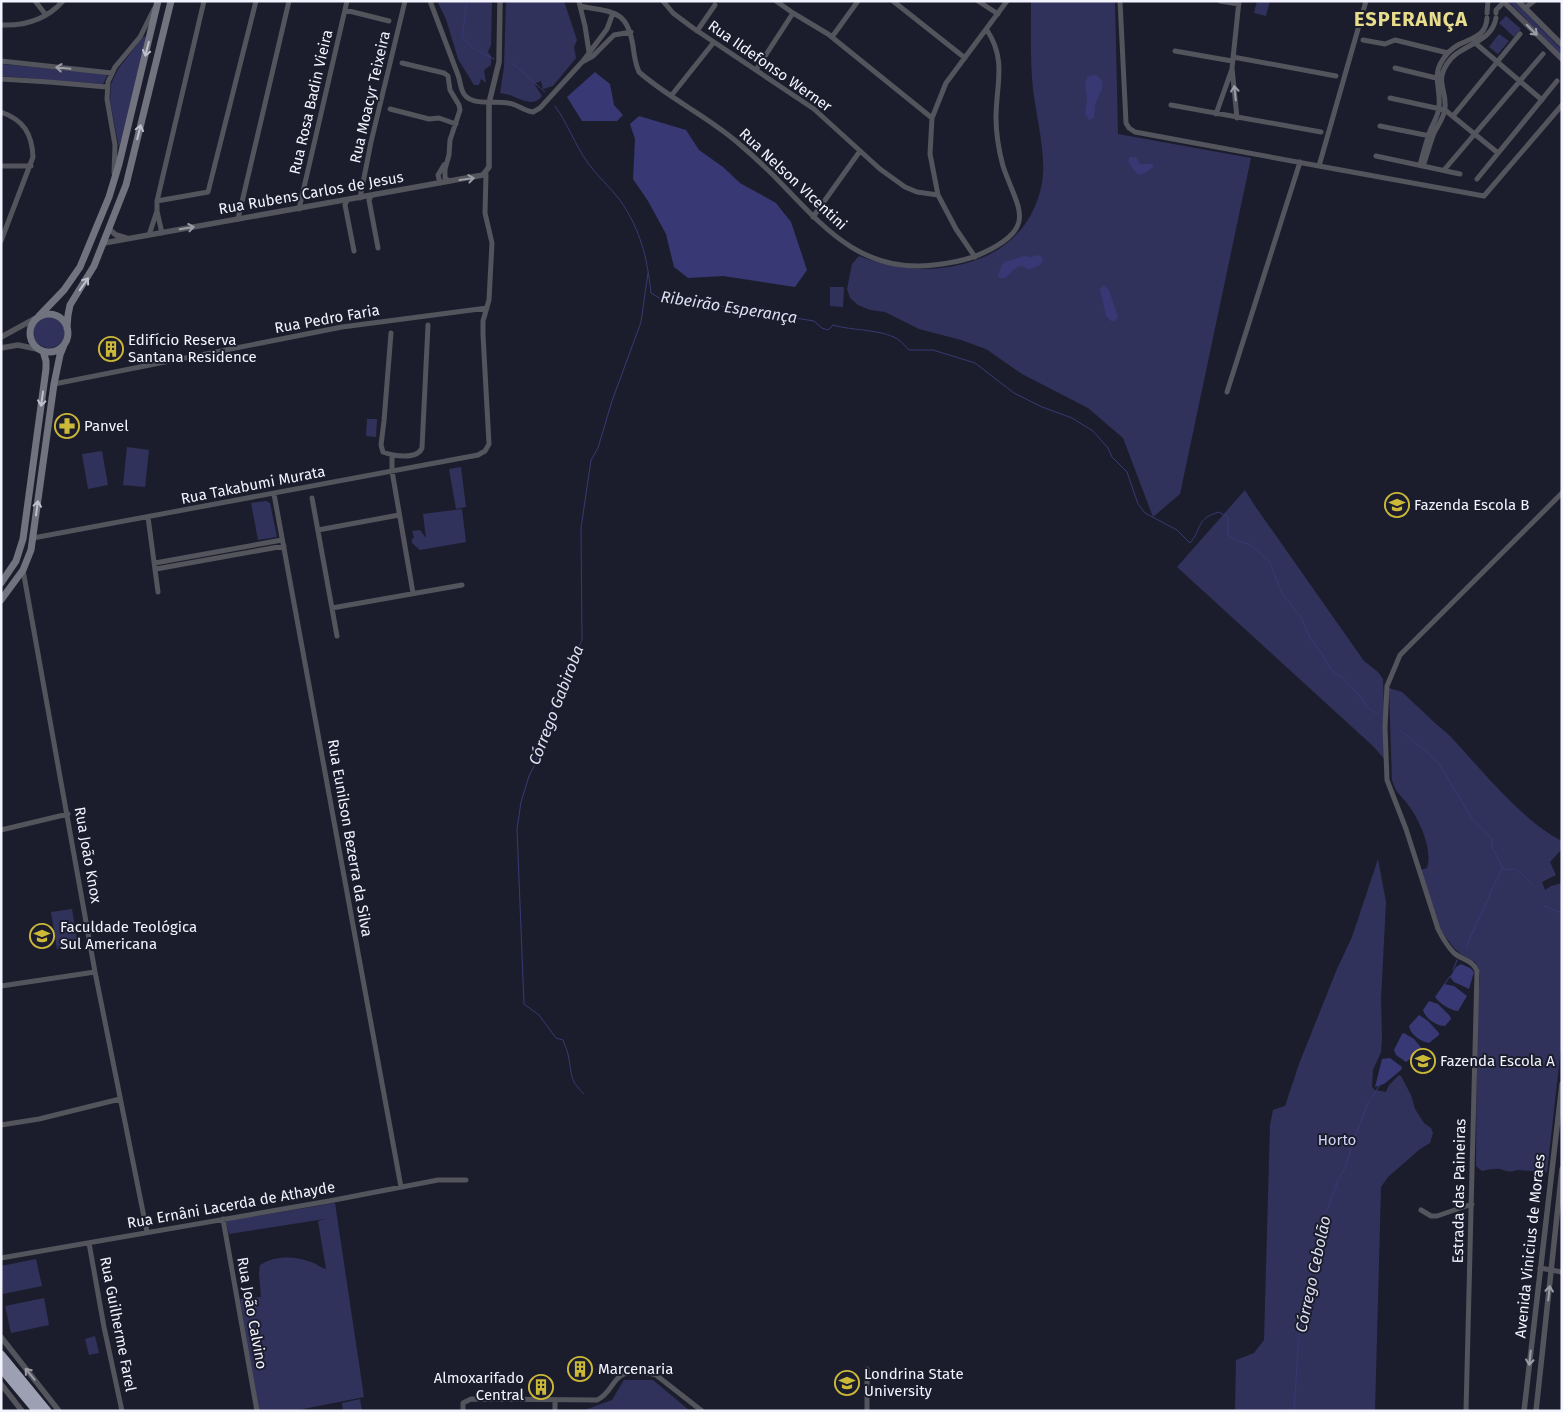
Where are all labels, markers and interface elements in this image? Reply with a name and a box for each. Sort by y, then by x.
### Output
district label: ESPERANÇA [1354,7,1468,32]
street label: Rua Ildefonso Werner [705,16,836,116]
one-way arrow [1526,24,1539,36]
street label: Rua Rosa Badin Vieira [286,28,336,176]
street label: Rua Moacyr Teixeira [346,29,394,165]
one-way arrow [141,40,151,56]
one-way arrow [56,63,72,73]
one-way arrow [1230,85,1240,101]
one-way arrow [135,124,144,140]
street label: Rua Nelson VIcentini [735,124,851,234]
street label: Rua Rubens Carlos de Jesus [217,168,405,218]
one-way arrow [459,173,475,183]
one-way arrow [178,223,194,233]
one-way arrow [79,277,89,291]
water label: Ribeirão Esperança [659,287,799,328]
street label: Rua Pedro Faria [273,301,381,337]
place label: Edifício Reserva Santana Residence [128,331,257,366]
building icon: Edifício Reserva Santana Residence [98,336,124,362]
one-way arrow [37,390,47,406]
pharmacy icon: Panvel [54,413,80,439]
place label: Panvel [84,417,129,435]
street label: Rua Takabumi Murata [179,462,327,508]
school or university icon: Fazenda Escola B [1384,492,1410,518]
place label: Fazenda Escola B [1414,496,1529,514]
one-way arrow [33,500,43,516]
water label: Córrego Gabiroba [524,643,588,767]
street label: Rua Eunilson Bezerra da Silva [324,738,376,938]
street label: Rua João Knox [71,805,105,905]
place label: Faculdade Teológica Sul Americana [60,918,197,953]
school or university icon: Faculdade Teológica Sul Americana [29,923,55,949]
school or university icon: Fazenda Escola A [1410,1048,1436,1074]
place label: Fazenda Escola A [1440,1052,1555,1070]
street label: Estrada das Paineiras [1449,1119,1469,1263]
park label: Horto [1318,1131,1356,1149]
street label: Avenida Vinicius de Moraes [1511,1153,1549,1339]
street label: Rua Ernâni Lacerda de Athayde [126,1178,336,1232]
water label: Córrego Cebolão [1291,1214,1335,1334]
street label: Rua Guilherme Farel [96,1255,140,1394]
street label: Rua João Calvino [233,1255,271,1371]
one-way arrow [1544,1285,1554,1301]
one-way arrow [1525,1350,1535,1366]
building icon: Marcenaria [567,1356,593,1382]
place label: Marcenaria [598,1360,673,1378]
place label: Londrina State University [864,1365,964,1400]
one-way arrow [24,1368,35,1381]
place label: Almoxarifado Central [434,1369,525,1404]
school or university icon: Londrina State University [834,1370,860,1396]
building icon: Almoxarifado Central [528,1374,554,1400]

